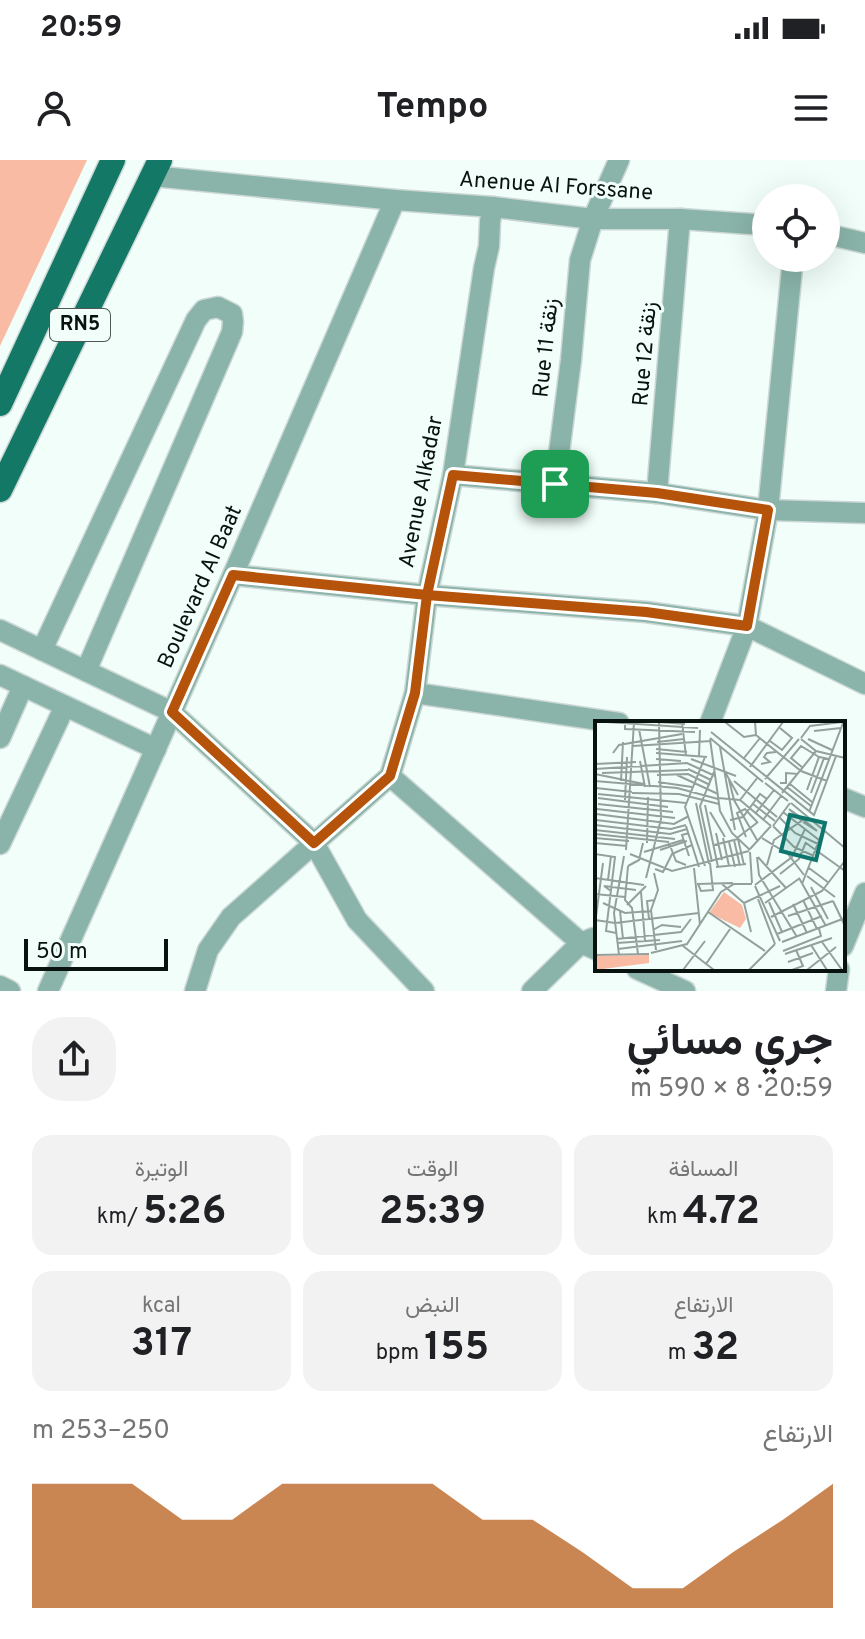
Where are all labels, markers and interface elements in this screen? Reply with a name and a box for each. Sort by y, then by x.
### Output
text: 20:59 [40,10,122,47]
text: Tempo [377,85,488,131]
icon: person [32,86,76,130]
icon: menu [789,86,833,130]
street label: Anenue Al Forssane [458,167,654,207]
map controls [752,184,840,272]
button: locate [752,184,840,272]
street label: Rue 11 زنقة [528,297,566,399]
street label: Rue 12 زنقة [628,300,664,408]
road number: RN5 [50,309,110,341]
street label: Avenue Alkadar [394,413,450,570]
pin [521,450,589,518]
icon: arrive [533,462,577,506]
street label: Boulevard Al Baat [153,501,249,673]
inset map [595,721,845,971]
scale bar [24,935,168,971]
text: 50 m [36,939,88,966]
text: جري مسائي [627,1015,833,1071]
button: share [32,1017,116,1101]
text: 20:59 · 8 × 590 m [630,1073,833,1106]
text: الوتيرة [135,1157,188,1184]
text: الوقت [407,1157,458,1184]
text: المسافة [669,1157,738,1184]
text: 5:26 [143,1188,226,1238]
text: 25:39 [379,1188,486,1238]
text: 4.72 [683,1188,760,1238]
text: /km [97,1204,143,1231]
text: km [647,1204,683,1231]
text: kcal [142,1293,181,1320]
text: النبض [405,1293,460,1320]
text: الارتفاع [674,1293,733,1320]
text: 317 [131,1320,192,1370]
text: 155 [424,1324,489,1374]
text: 32 [692,1324,739,1374]
text: bpm [376,1340,424,1367]
text: m [668,1340,692,1367]
text: 250–253 m [32,1415,170,1448]
text: الارتفاع [762,1419,833,1452]

